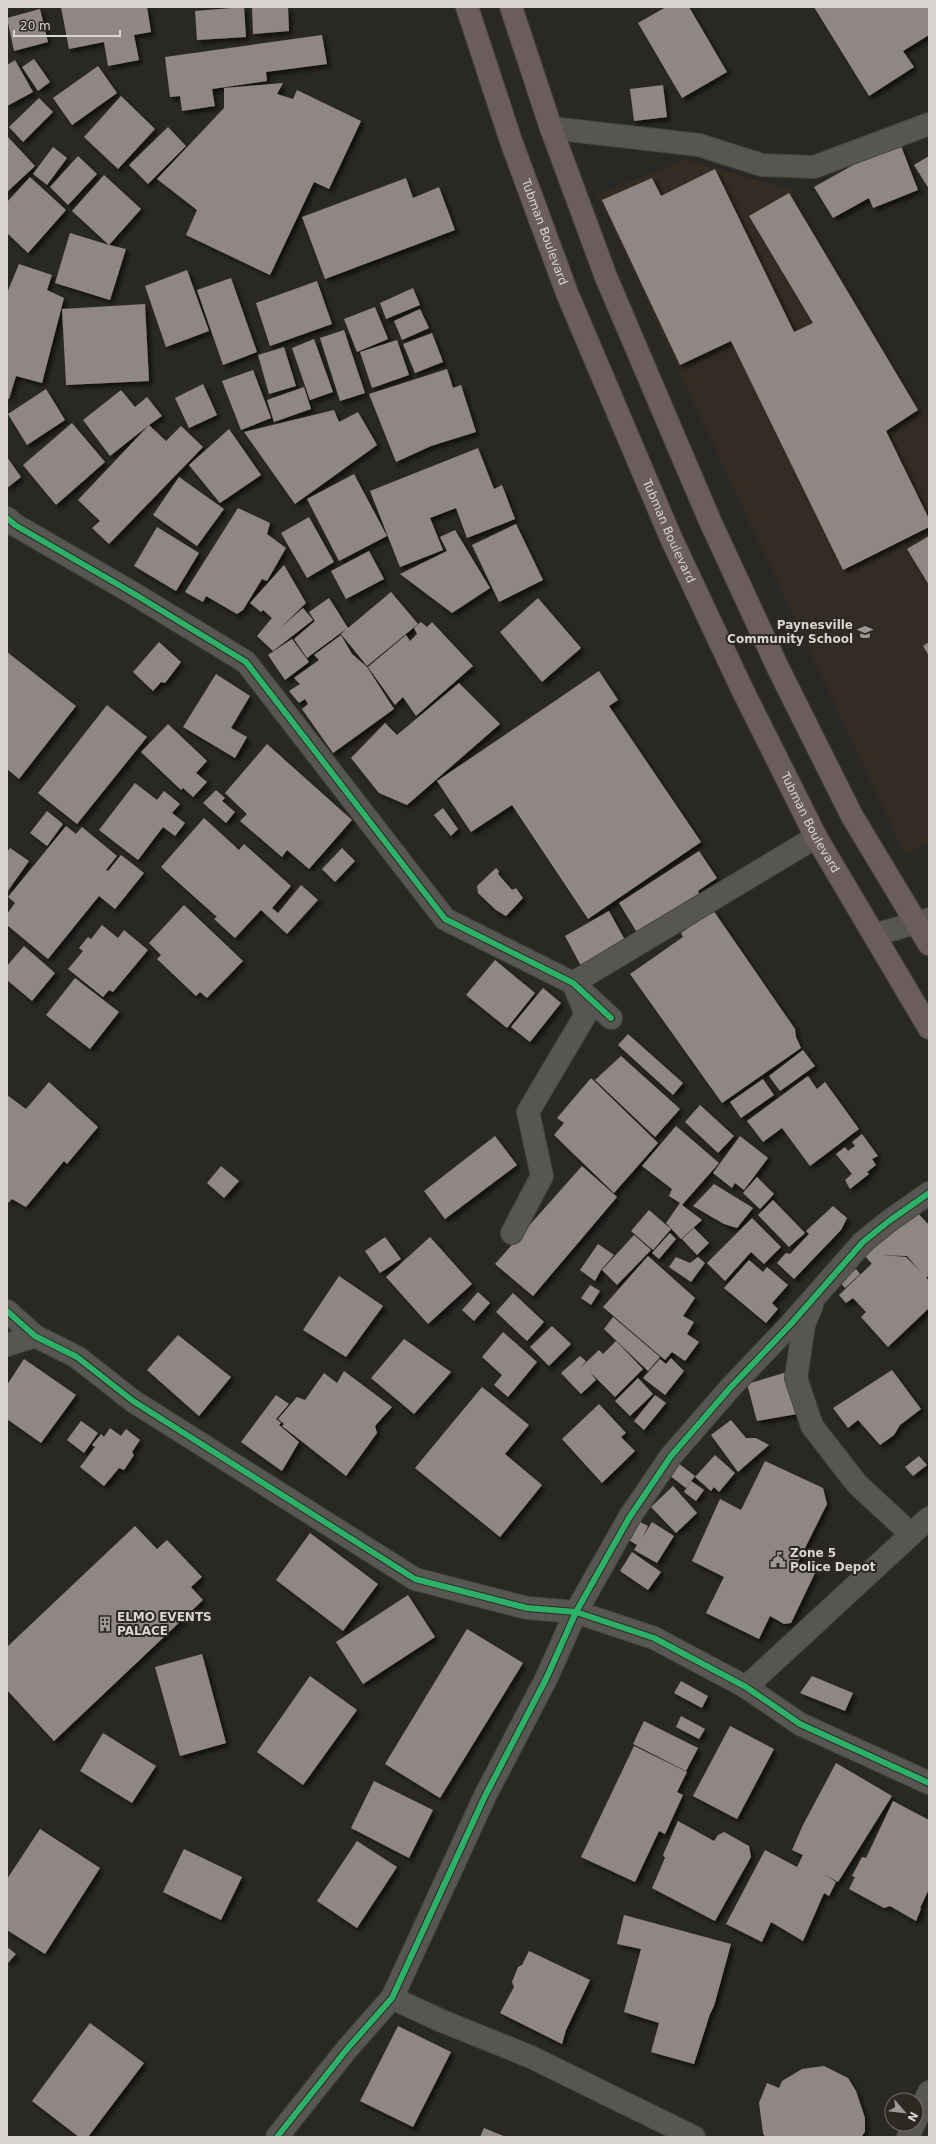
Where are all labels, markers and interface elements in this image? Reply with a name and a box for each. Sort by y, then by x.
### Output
scale bar [14,12,120,38]
text: 20 m [20,19,51,33]
street label: Tubman Boulevard [518,176,570,287]
street label: Tubman Boulevard [639,476,698,585]
place label: Paynesville Community School [727,618,853,646]
school or university icon: Paynesville Community School [856,623,874,641]
street label: Tubman Boulevard [777,769,843,875]
place label: Zone 5 Police Depot [790,1546,876,1574]
public building icon: Zone 5 Police Depot [769,1551,787,1569]
place label: ELMO EVENTS PALACE [117,1610,212,1638]
building icon: ELMO EVENTS PALACE [96,1615,114,1633]
north arrow [884,2092,924,2132]
text: N [904,2109,920,2124]

